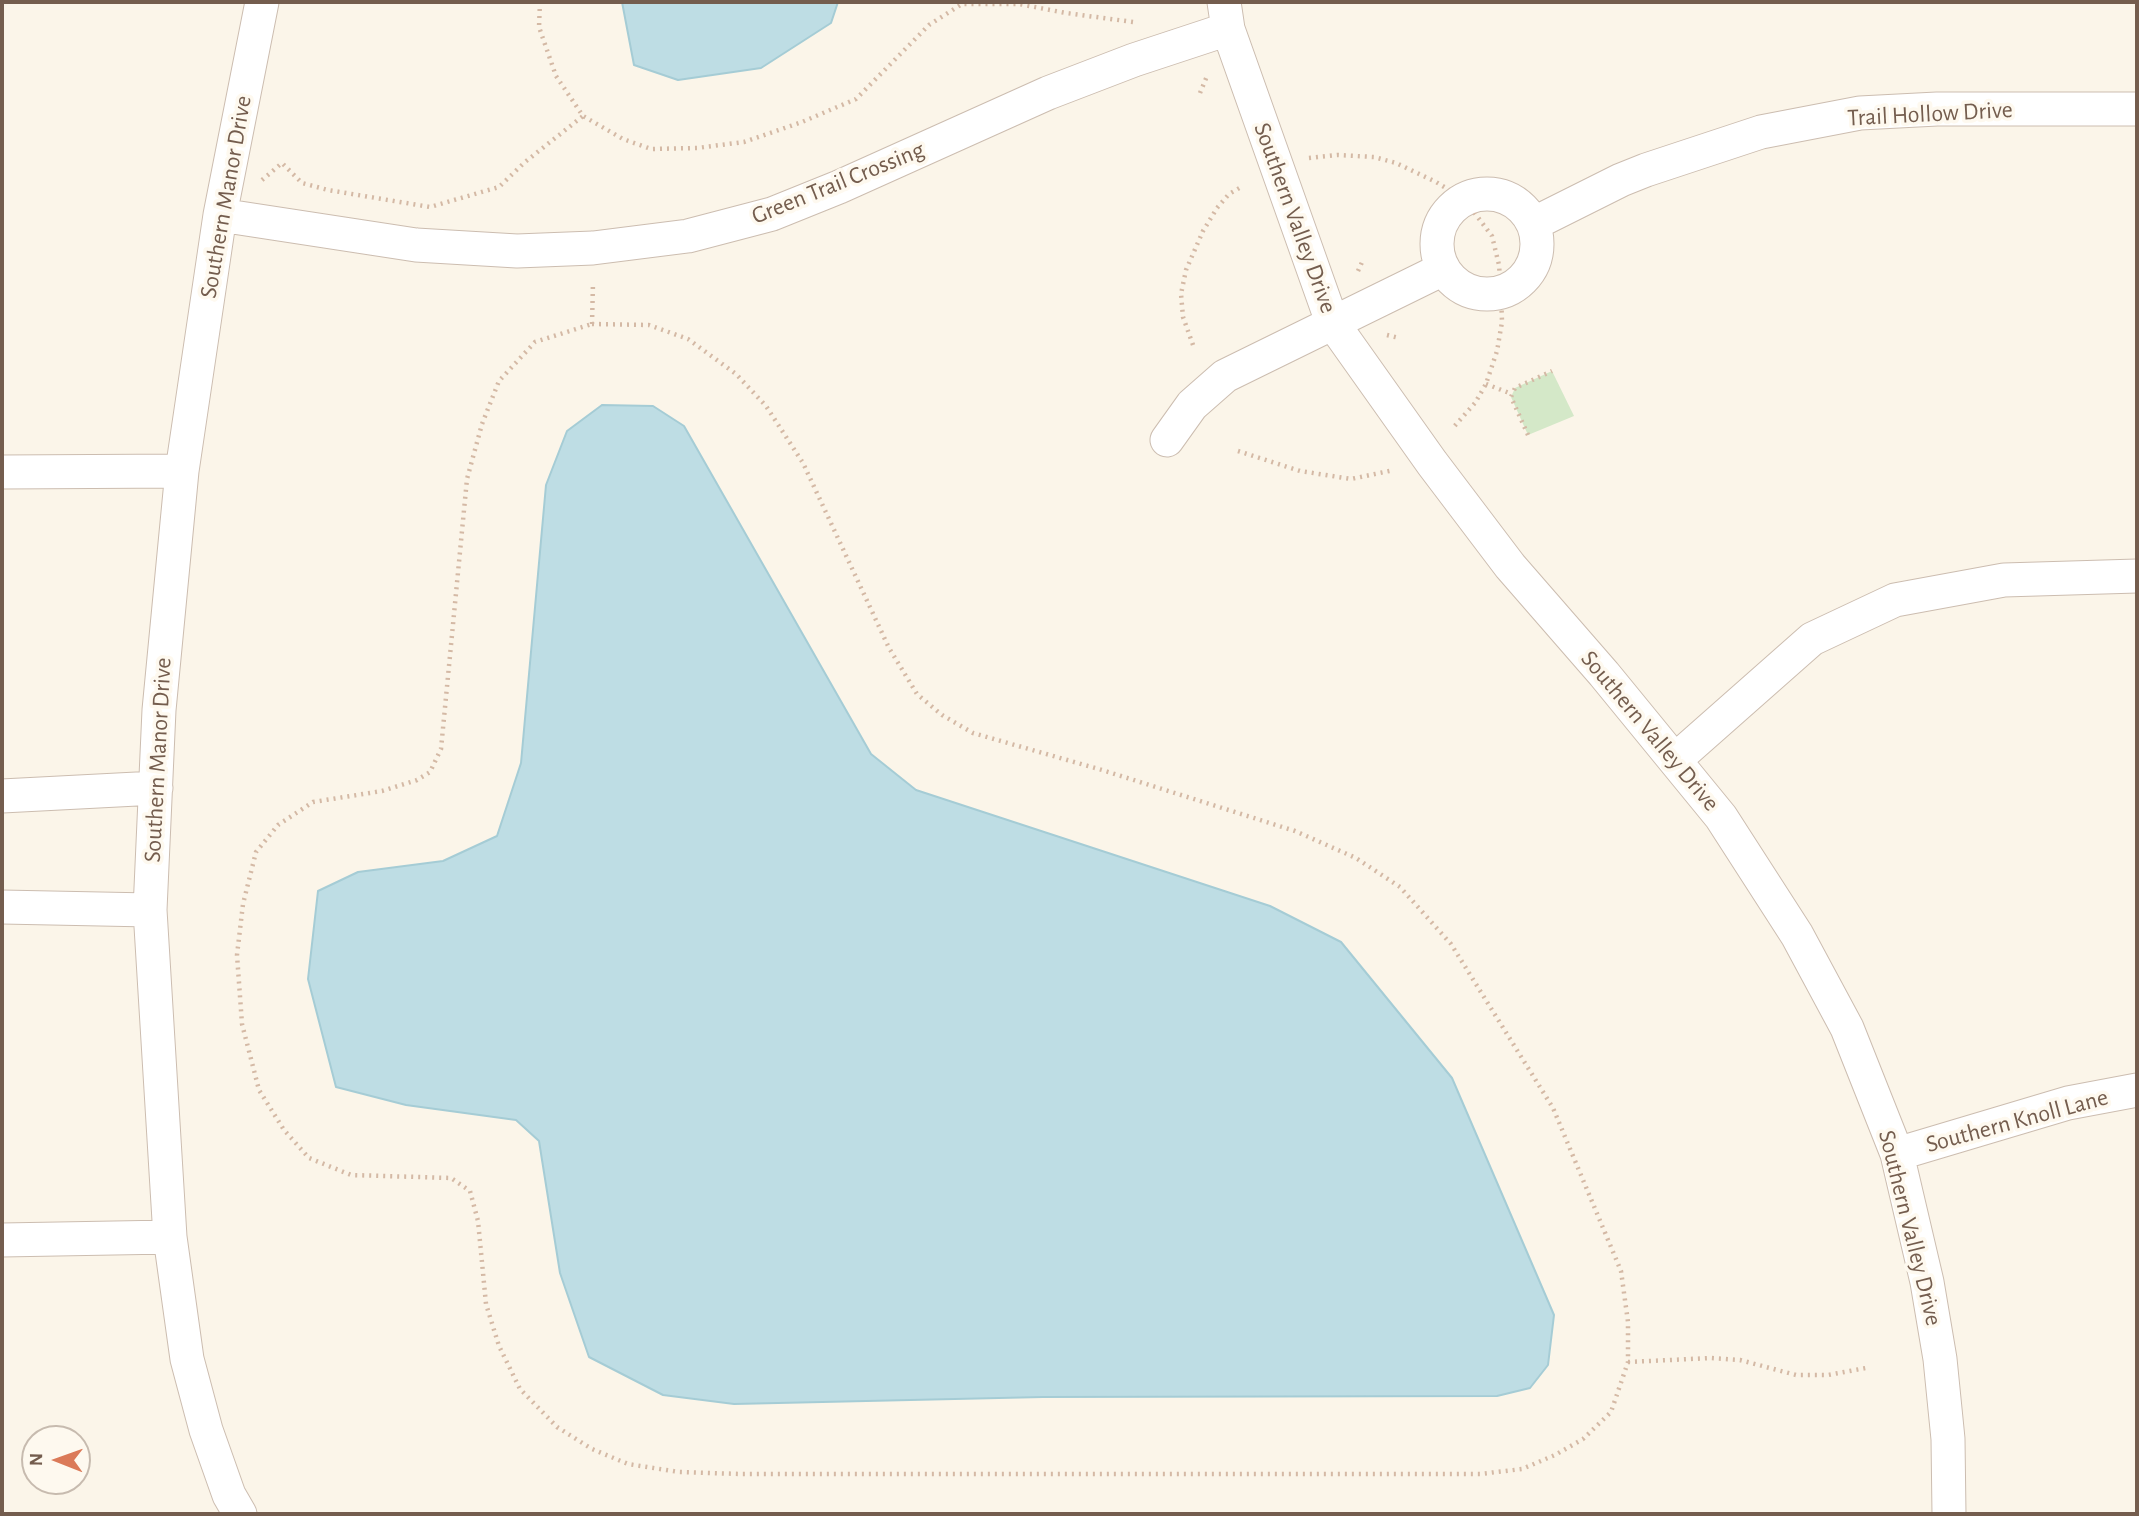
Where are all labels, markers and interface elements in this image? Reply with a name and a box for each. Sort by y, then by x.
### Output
street label: Southern Manor Drive [194,93,258,301]
street label: Trail Hollow Drive [1847,95,2013,133]
street label: Southern Valley Drive [1247,119,1343,317]
street label: Green Trail Crossing [747,135,929,231]
street label: Southern Valley Drive [1575,645,1725,817]
street label: Southern Manor Drive [138,657,178,863]
street label: Southern Knoll Lane [1923,1083,2111,1159]
street label: Southern Valley Drive [1872,1127,1948,1329]
north arrow [21,1425,91,1495]
text: N [27,1453,46,1466]

